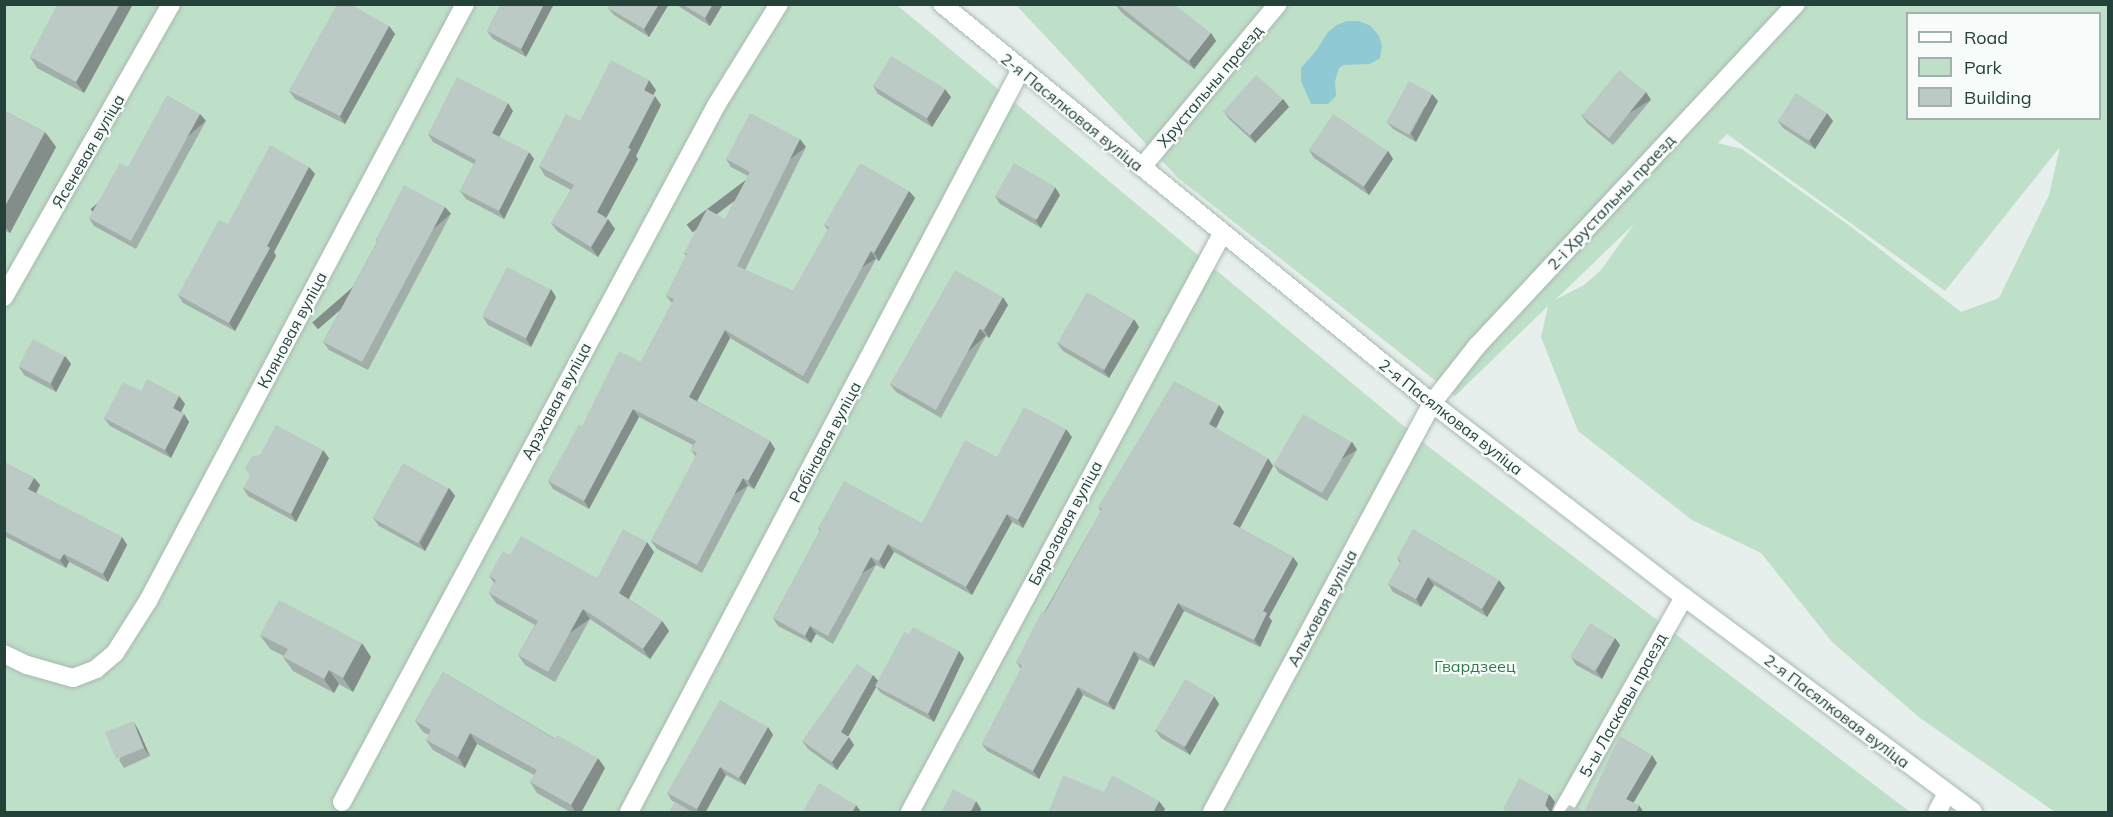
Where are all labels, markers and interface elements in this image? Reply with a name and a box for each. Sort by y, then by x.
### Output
legend [1906,12,2101,120]
street label: Хрустальны праезд [1153,21,1267,151]
text: Road [1964,26,2008,49]
street label: 2-я Пасялковая вуліца [997,49,1147,175]
text: Park [1964,56,2002,79]
text: Building [1964,86,2032,109]
street label: Ясеневая вуліца [48,91,128,211]
street label: 2-і Хрустальны праезд [1543,130,1679,274]
street label: Кляновая вуліца [253,268,331,392]
street label: Арэхавая вуліца [517,339,595,463]
street label: 2-я Пасялковая вуліца [1375,355,1527,479]
street label: Рабінавая вуліца [785,378,865,506]
street label: Бярозавая вуліца [1024,457,1106,589]
street label: Альховая вуліца [1283,546,1361,670]
street label: 5-ы Ласкавы праезд [1575,630,1671,780]
street label: 2-я Пасялковая вуліца [1760,650,1914,772]
park label: Гвардзеец [1434,656,1516,676]

